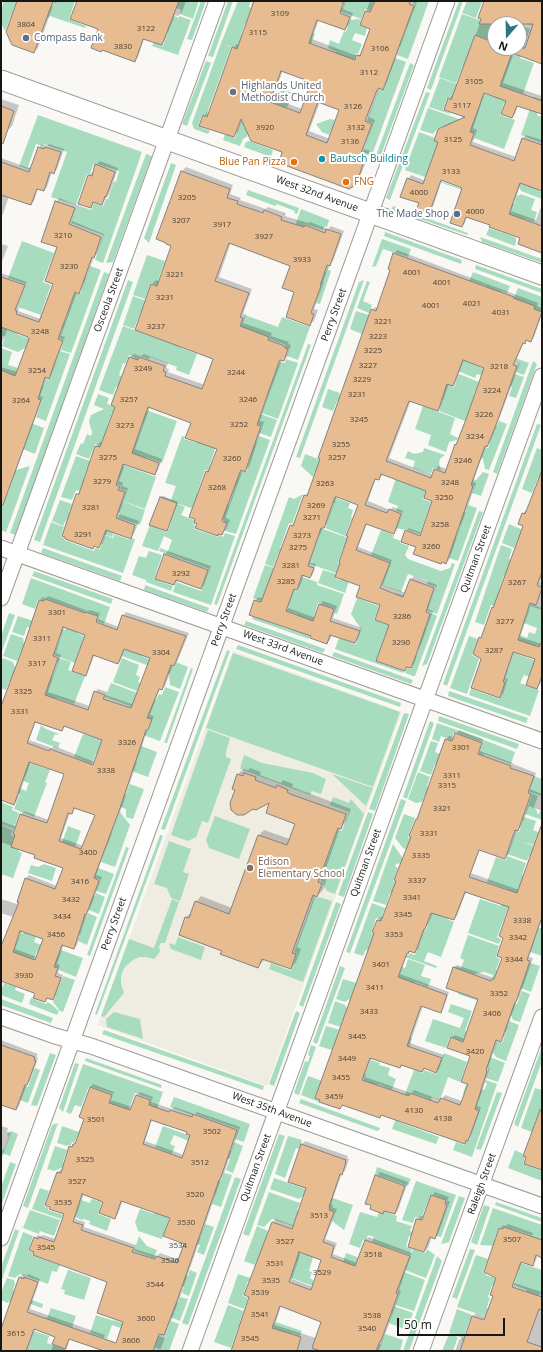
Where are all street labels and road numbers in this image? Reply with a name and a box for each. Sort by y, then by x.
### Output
street label: West 32nd Avenue [274,174,360,214]
street label: Osceola Street [92,266,126,334]
street label: Perry Street [319,287,349,343]
street label: Quitman Street [458,523,494,595]
street label: Perry Street [209,592,239,648]
street label: West 33rd Avenue [241,628,325,668]
street label: Quitman Street [348,827,384,899]
street label: Perry Street [99,896,129,952]
street label: West 35th Avenue [230,1090,314,1130]
street label: Quitman Street [238,1132,274,1204]
street label: Raleigh Street [465,1152,499,1216]

